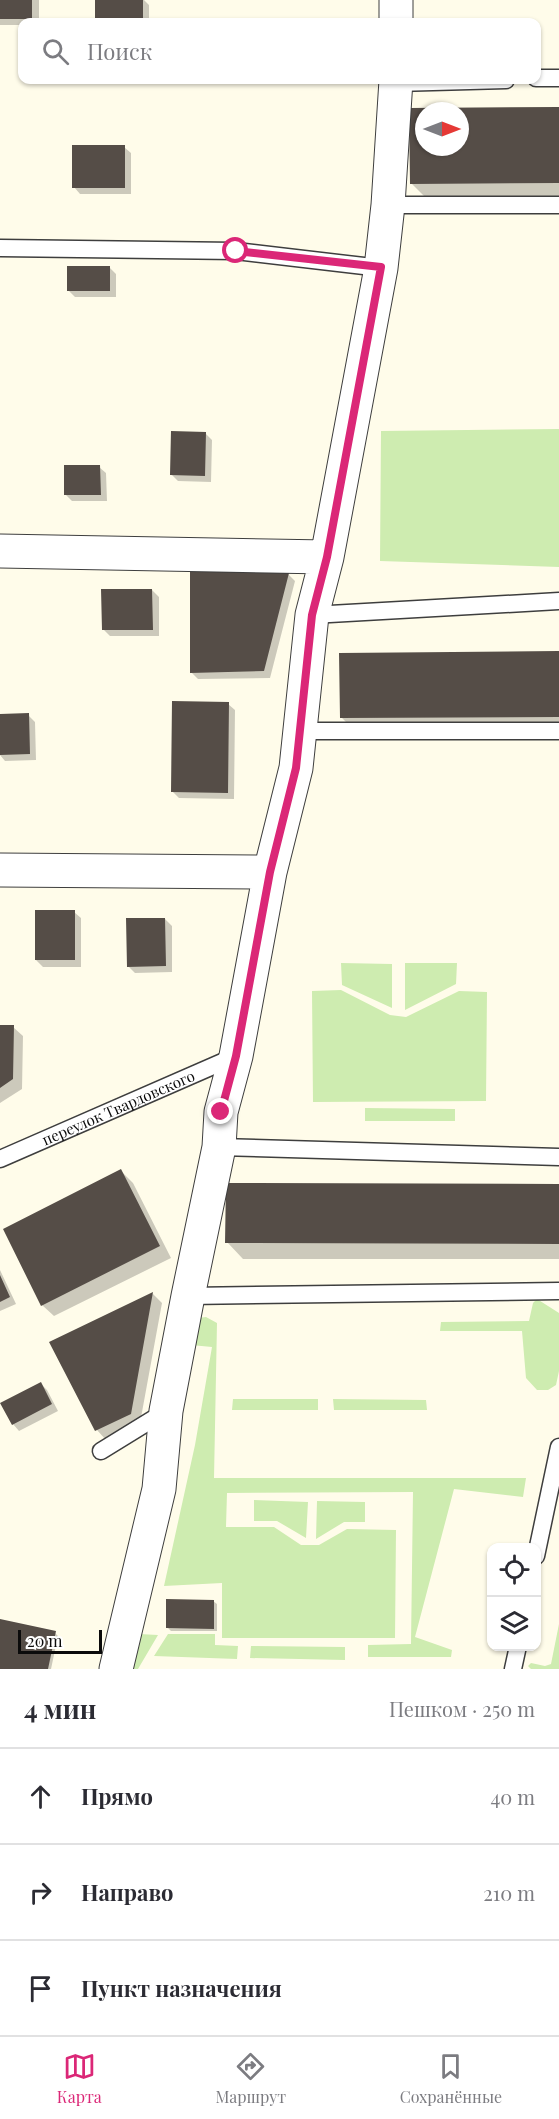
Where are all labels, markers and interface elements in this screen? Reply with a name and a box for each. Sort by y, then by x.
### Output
search box [18,18,541,84]
icon: search [39,35,72,68]
text: Поиск [87,36,152,66]
north arrow [415,102,469,156]
route start [222,237,248,263]
street label: переулок Твардовского [39,1065,198,1150]
route end [207,1098,233,1124]
map controls [487,1543,541,1651]
button: locate [487,1543,541,1597]
button: layers [487,1597,541,1651]
scale bar [18,1627,102,1654]
text: 20 m [27,1630,62,1651]
text: 4 мин [24,1691,96,1726]
text: Пешком · 250 m [389,1695,535,1722]
icon: ahead [24,1780,57,1813]
text: Прямо [81,1781,153,1811]
text: 40 m [490,1783,535,1810]
icon: right [24,1876,57,1909]
text: Направо [81,1877,174,1907]
text: 210 m [483,1879,535,1906]
icon: arrive [24,1972,57,2005]
text: Пункт назначения [81,1973,282,2003]
tab: Карта [57,2050,102,2107]
tab: Маршрут [216,2050,286,2107]
tab: Сохранённые [400,2050,502,2107]

